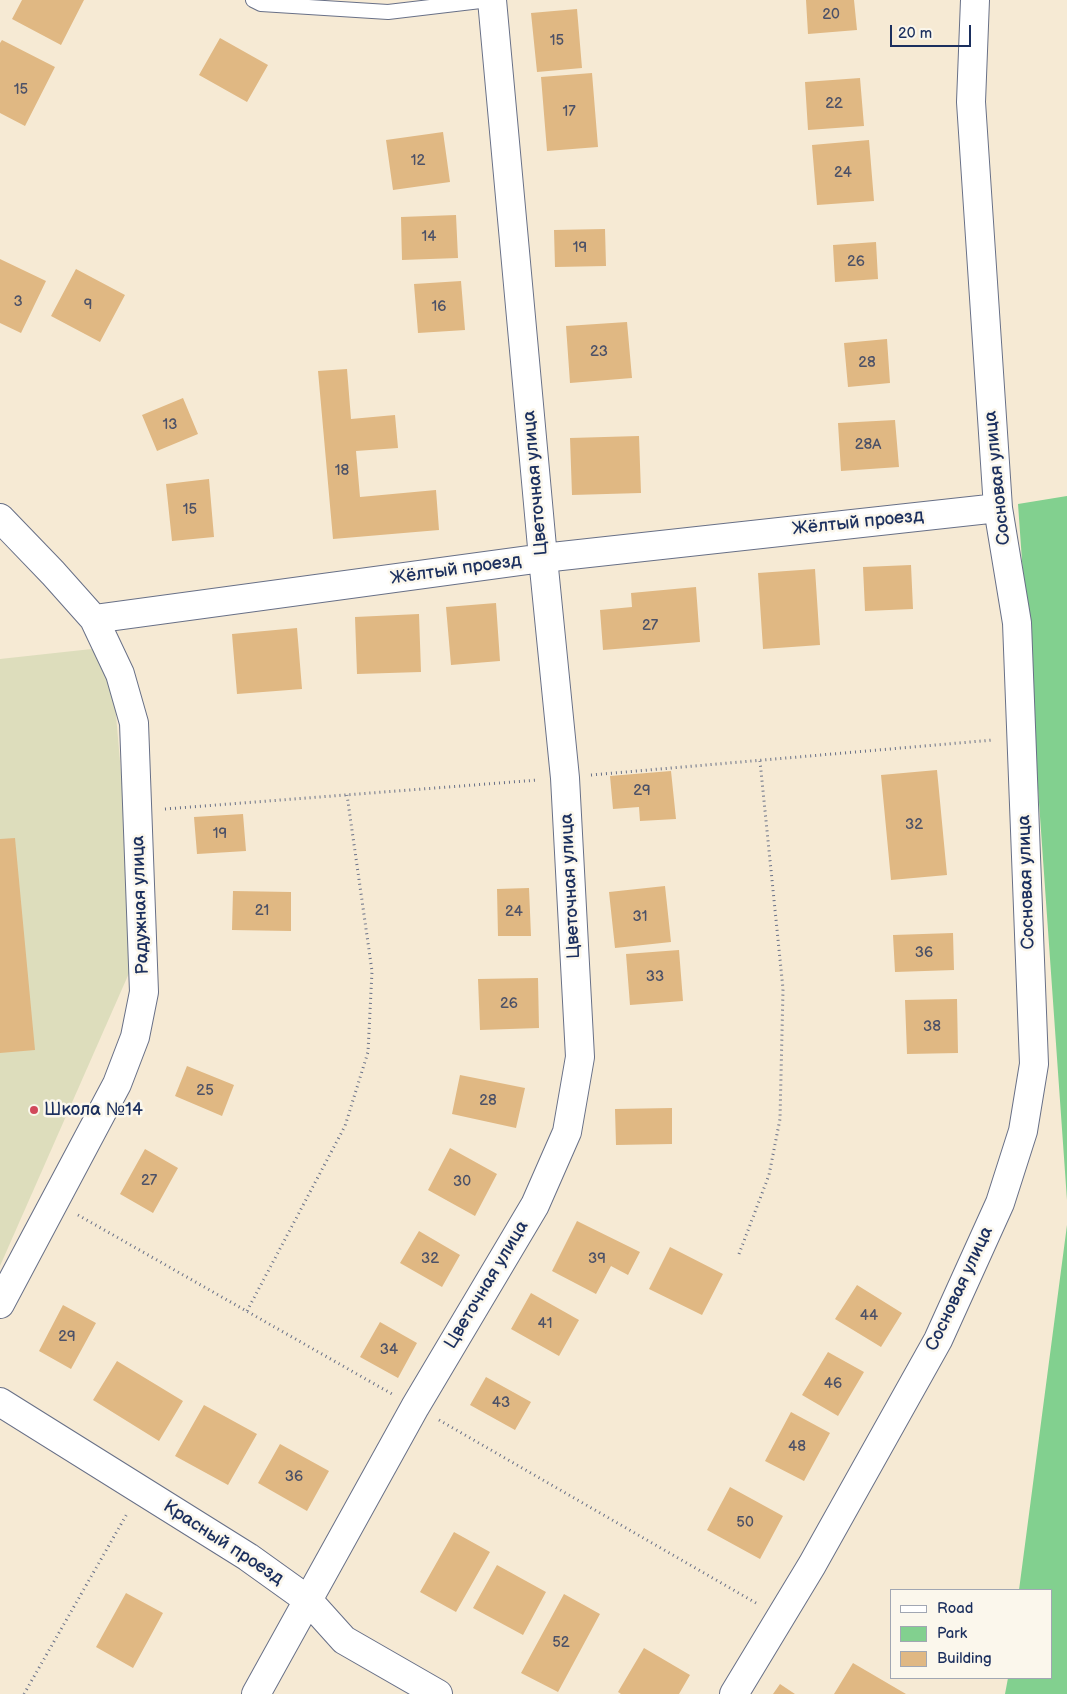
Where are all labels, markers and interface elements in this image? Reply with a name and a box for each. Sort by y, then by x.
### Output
house number: 20 [822,6,840,24]
scale bar [892,15,973,47]
text: 20 m [898,24,932,43]
house number: 15 [550,32,564,50]
house number: 15 [14,81,28,99]
house number: 22 [825,95,843,113]
house number: 17 [562,103,576,121]
house number: 12 [411,152,425,170]
house number: 24 [834,164,852,182]
house number: 14 [422,228,436,246]
house number: 19 [573,239,587,257]
house number: 26 [847,253,865,271]
house number: 3 [13,293,23,311]
house number: 9 [84,296,92,314]
house number: 16 [432,298,446,316]
house number: 23 [590,343,608,361]
house number: 28 [858,354,876,372]
street label: Цветочная улица [519,410,553,556]
street label: Сосновая улица [980,410,1016,546]
house number: 13 [162,416,178,434]
house number: 28А [855,436,881,454]
house number: 18 [335,462,349,480]
house number: 15 [183,501,197,519]
street label: Жёлтый проезд [791,505,925,541]
street label: Жёлтый проезд [389,550,523,590]
house number: 27 [642,617,658,635]
house number: 29 [633,782,651,800]
street label: Цветочная улица [556,813,586,959]
street label: Сосновая улица [1014,814,1040,950]
house number: 32 [905,816,923,834]
house number: 19 [213,825,227,843]
street label: Радужная улица [128,835,154,975]
house number: 21 [255,902,269,920]
house number: 24 [505,903,523,921]
house number: 31 [632,908,648,926]
house number: 36 [915,944,933,962]
house number: 33 [646,968,664,986]
house number: 26 [500,995,518,1013]
house number: 38 [923,1018,941,1036]
house number: 25 [196,1082,214,1100]
house number: 28 [479,1092,497,1110]
place label: Школа №14 [44,1099,143,1121]
marker: Школа №14 [28,1104,40,1116]
house number: 27 [141,1172,157,1190]
house number: 30 [453,1173,471,1191]
street label: Цветочная улица [440,1217,534,1353]
street label: Сосновая улица [922,1223,998,1355]
house number: 32 [421,1250,439,1268]
house number: 39 [588,1250,606,1268]
house number: 44 [860,1307,878,1325]
house number: 41 [538,1315,552,1333]
house number: 29 [58,1328,76,1346]
house number: 34 [380,1341,398,1359]
house number: 46 [824,1375,842,1393]
house number: 43 [492,1394,510,1412]
house number: 48 [788,1438,806,1456]
house number: 36 [285,1468,303,1486]
street label: Красный проезд [159,1496,287,1590]
house number: 50 [736,1514,754,1532]
legend [890,1589,1052,1679]
text: Road [937,1599,973,1618]
text: Park [937,1624,967,1643]
house number: 52 [552,1634,570,1652]
text: Building [937,1649,992,1668]

